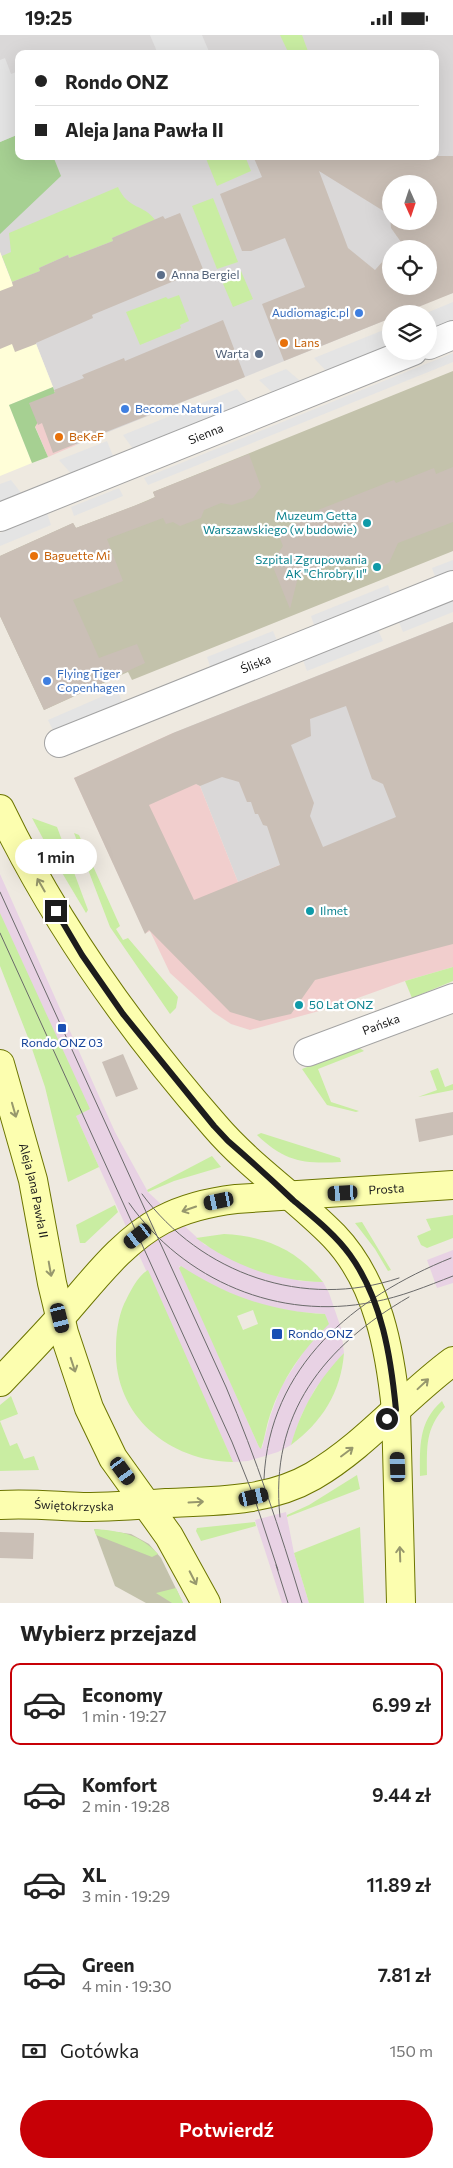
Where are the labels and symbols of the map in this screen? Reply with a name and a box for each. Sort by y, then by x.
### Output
north arrow [382,175,438,230]
place label: Anna Bergiel [171,267,239,281]
marker: Anna Bergiel [155,269,167,281]
place label: Audiomagic.pl [272,305,349,319]
marker: Audiomagic.pl [353,307,365,319]
place label: Lans [294,335,319,349]
marker: Lans [278,337,290,349]
place label: Warta [215,346,249,360]
marker: Warta [253,348,265,360]
place label: Become Natural [135,401,222,415]
marker: Become Natural [119,403,131,415]
street label: Sienna [186,420,225,447]
place label: BeKeF [69,429,104,443]
marker: BeKeF [53,431,65,443]
place label: Muzeum Getta Warszawskiego (w budowie) [203,508,357,536]
marker: Muzeum Getta Warszawskiego (w budowie) [361,517,373,529]
place label: Baguette Mi [44,548,110,562]
marker: Baguette Mi [28,550,40,562]
place label: Szpital Zgrupowania AK "Chrobry II" [255,552,367,580]
marker: Szpital Zgrupowania AK "Chrobry II" [371,561,383,573]
street label: Śliska [238,651,273,676]
place label: Flying Tiger Copenhagen [57,666,125,694]
marker: Flying Tiger Copenhagen [41,675,53,687]
callout: 1 min [15,839,97,873]
one-way arrow [35,879,45,893]
route end [45,900,67,922]
place label: Ilmet [320,903,348,917]
marker: Ilmet [304,905,316,917]
place label: 50 Lat ONZ [309,997,373,1011]
marker: 50 Lat ONZ [293,999,305,1011]
street label: Pańska [360,1010,401,1037]
marker: Rondo ONZ 03 [56,1022,68,1034]
place label: Rondo ONZ 03 [21,1035,103,1049]
one-way arrow [10,1102,20,1118]
street label: Aleja Jana Pawła II [17,1141,52,1239]
street label: Prosta [368,1180,405,1196]
car [327,1185,358,1201]
car [202,1191,235,1211]
one-way arrow [181,1205,197,1214]
car [121,1221,154,1251]
one-way arrow [45,1261,55,1277]
car [49,1302,70,1334]
place label: Rondo ONZ [288,1326,353,1340]
marker: Rondo ONZ [270,1327,284,1341]
one-way arrow [69,1357,79,1373]
one-way arrow [417,1378,430,1390]
route start [376,1408,398,1430]
one-way arrow [340,1447,353,1458]
car [389,1452,406,1482]
car [108,1454,137,1488]
car [237,1486,270,1508]
street label: Świętokrzyska [34,1497,114,1513]
one-way arrow [188,1497,204,1507]
one-way arrow [395,1547,405,1563]
one-way arrow [188,1570,198,1585]

